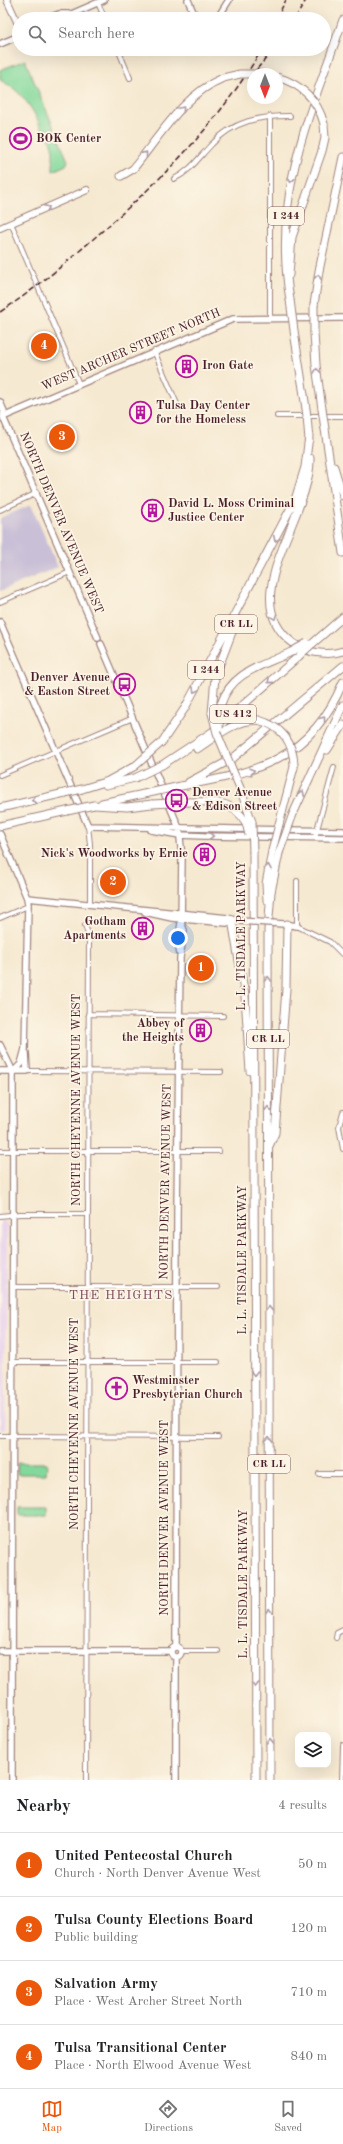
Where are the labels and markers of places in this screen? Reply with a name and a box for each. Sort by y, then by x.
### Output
sports icon: BOK Center [8,126,34,152]
place label: BOK Center [36,133,101,145]
pin: 4 [31,331,57,361]
building icon: Iron Gate [173,353,199,379]
place label: Iron Gate [202,360,254,372]
building icon: Tulsa Day Center for the Homeless [128,400,154,426]
place label: Tulsa Day Center for the Homeless [156,400,250,426]
pin: 3 [49,422,75,452]
building icon: David L. Moss Criminal Justice Center [139,498,165,524]
place label: David L. Moss Criminal Justice Center [168,498,294,524]
place label: Denver Avenue & Easton Street [25,672,111,698]
bus stop icon: Denver Avenue & Easton Street [112,672,138,698]
bus stop icon: Denver Avenue & Edison Street [164,787,190,813]
place label: Denver Avenue & Edison Street [192,787,278,813]
building icon: Nick's Woodworks by Ernie [191,841,217,867]
place label: Nick's Woodworks by Ernie [41,848,188,860]
pin: 2 [100,867,126,897]
place label: Gotham Apartments [63,916,126,942]
building icon: Gotham Apartments [129,916,155,942]
pin: 1 [188,953,214,983]
place label: Abbey of the Heights [122,1018,185,1044]
building icon: Abbey of the Heights [187,1018,213,1044]
church icon: Westminster Presbyterian Church [103,1375,129,1401]
place label: Westminster Presbyterian Church [132,1375,243,1401]

